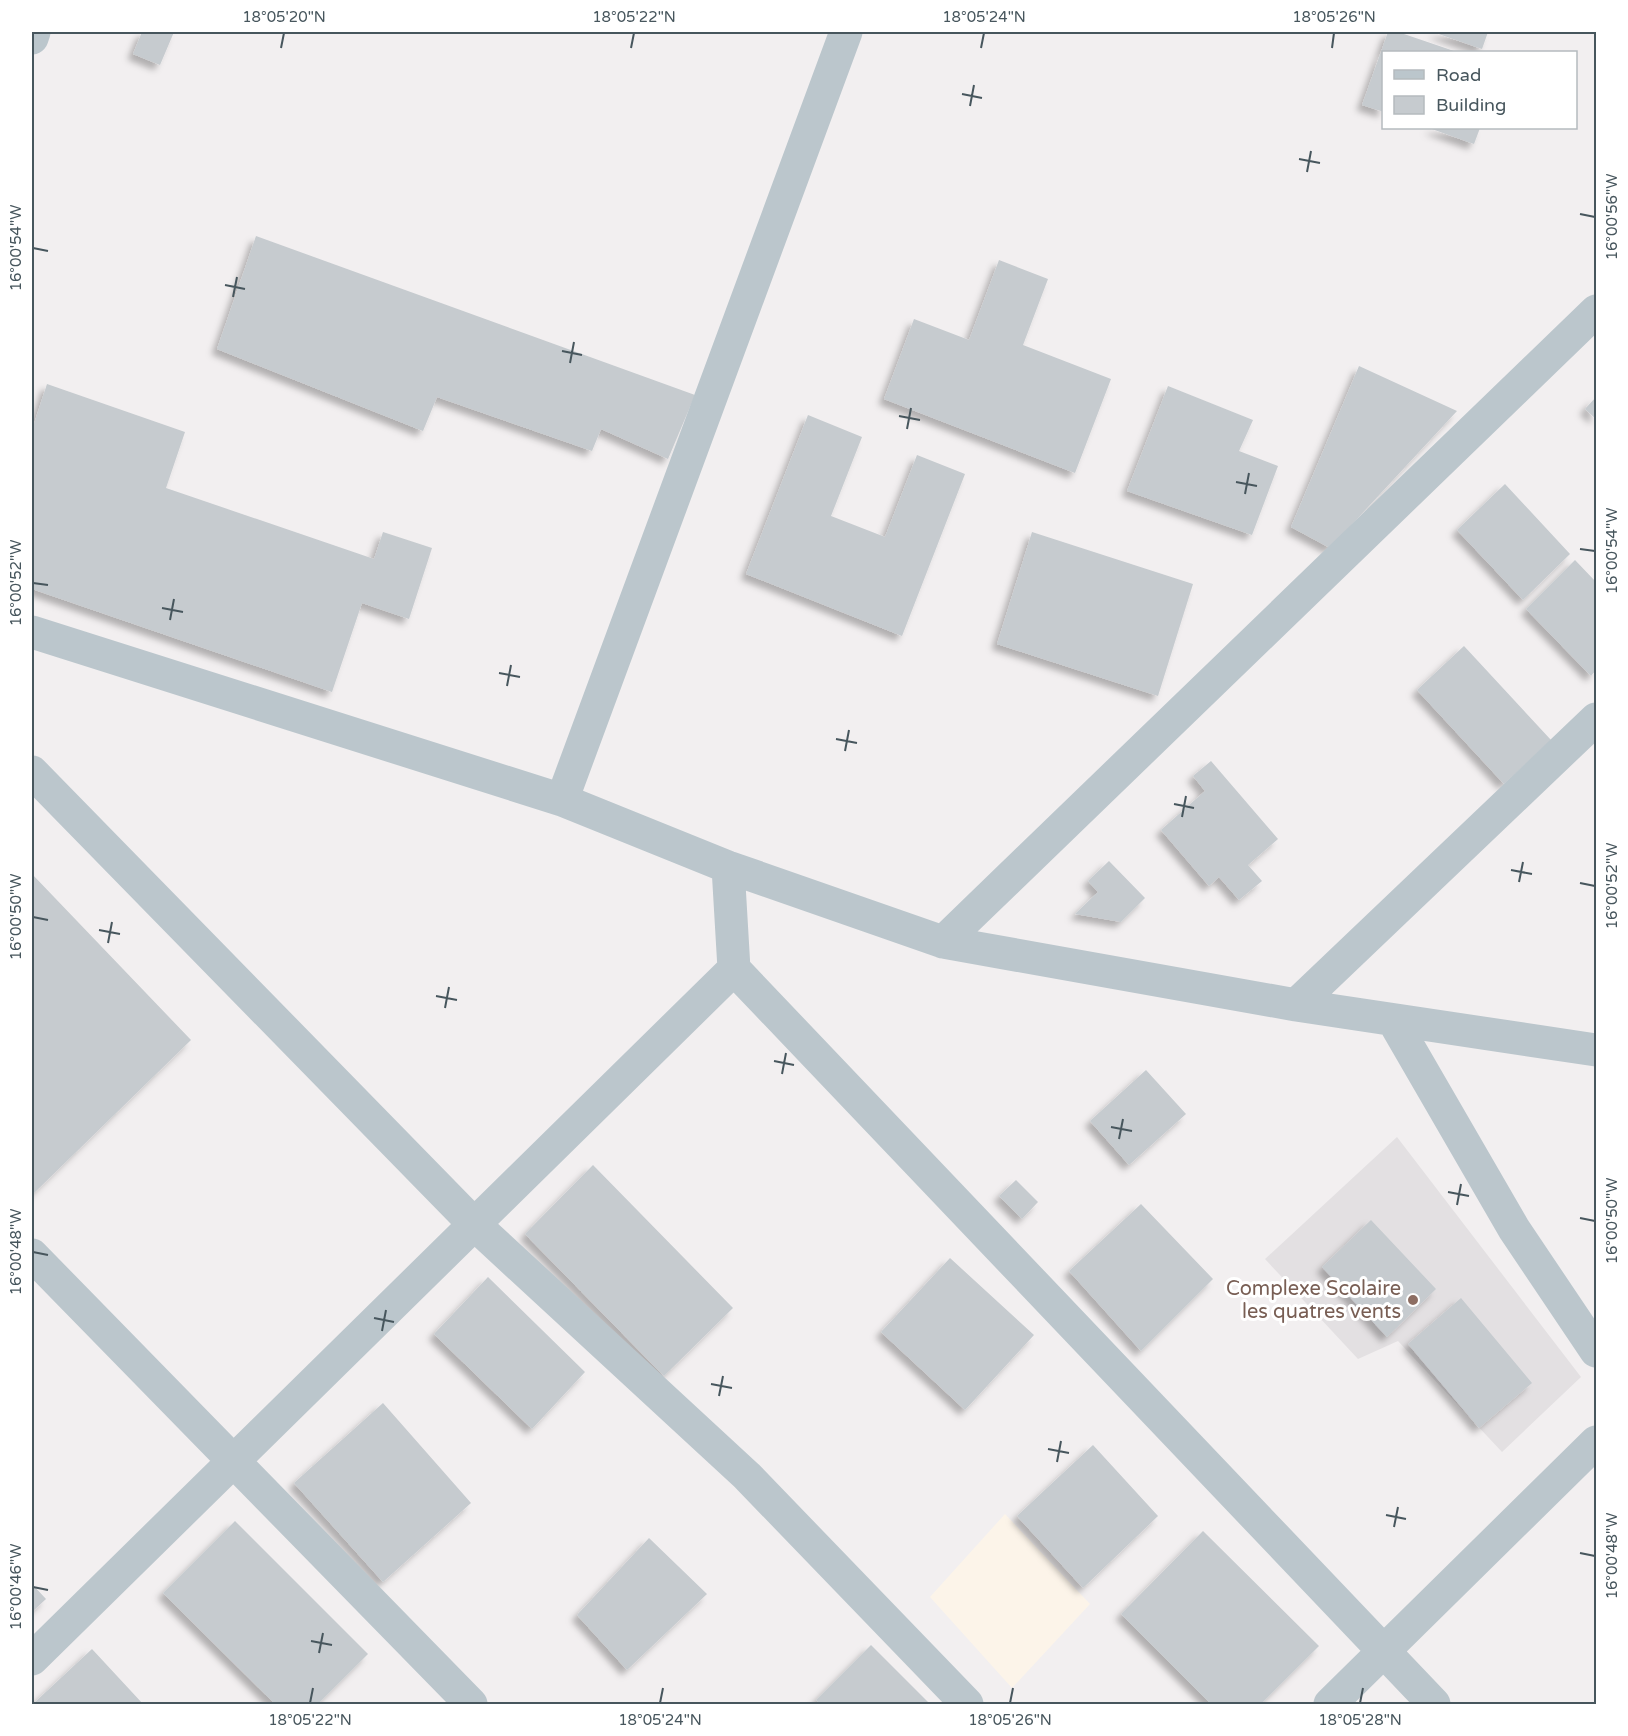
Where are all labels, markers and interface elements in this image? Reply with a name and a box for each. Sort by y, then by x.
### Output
text: 18°05'20"N [242,8,326,26]
text: 18°05'22"N [592,8,676,26]
text: 18°05'24"N [942,8,1026,26]
text: 18°05'26"N [1292,8,1376,26]
legend [1382,51,1577,129]
text: Road [1436,64,1481,86]
text: Building [1436,94,1506,116]
text: 16°00'56"W [1603,174,1621,260]
text: 16°00'54"W [7,205,25,291]
text: 16°00'54"W [1603,508,1621,594]
text: 16°00'52"W [7,540,25,626]
text: 16°00'52"W [1603,843,1621,929]
text: 16°00'50"W [7,874,25,960]
text: 16°00'50"W [1603,1178,1621,1264]
text: 16°00'48"W [7,1209,25,1295]
place label: Complexe Scolaire les quatres vents [1226,1277,1401,1324]
marker: Complexe Scolaire les quatres vents [1406,1293,1420,1307]
text: 16°00'48"W [1603,1513,1621,1599]
text: 16°00'46"W [7,1544,25,1630]
text: 18°05'22"N [268,1711,352,1729]
text: 18°05'24"N [618,1711,702,1729]
text: 18°05'26"N [968,1711,1052,1729]
text: 18°05'28"N [1318,1711,1402,1729]

